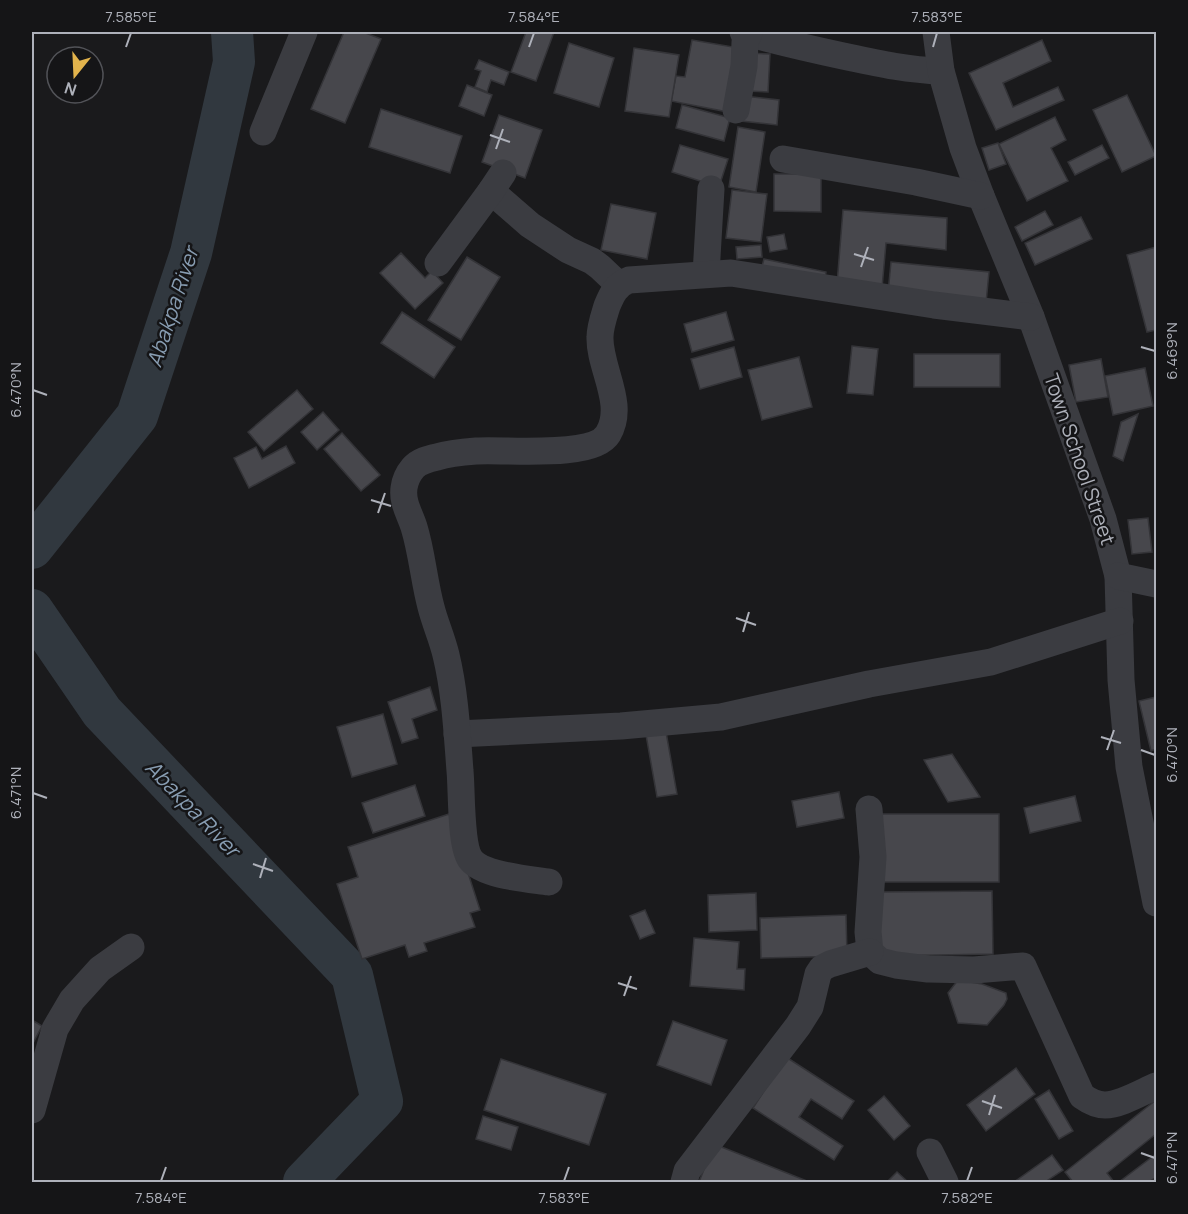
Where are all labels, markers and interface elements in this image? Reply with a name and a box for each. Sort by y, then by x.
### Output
text: 7.585°E [105,6,157,27]
text: 7.584°E [508,6,560,27]
text: 7.583°E [911,6,963,27]
north arrow [45,45,105,105]
text: N [61,77,79,102]
water label: Abakpa River [139,241,205,370]
text: 6.469°N [1161,322,1182,380]
text: 6.470°N [5,362,26,418]
street label: Town School Street [1038,370,1122,548]
text: 6.470°N [1161,727,1182,783]
water label: Abakpa River [140,754,248,864]
text: 6.471°N [5,767,26,819]
text: 6.471°N [1161,1132,1182,1184]
text: 7.584°E [135,1187,187,1208]
text: 7.583°E [538,1187,590,1208]
text: 7.582°E [941,1187,993,1208]

